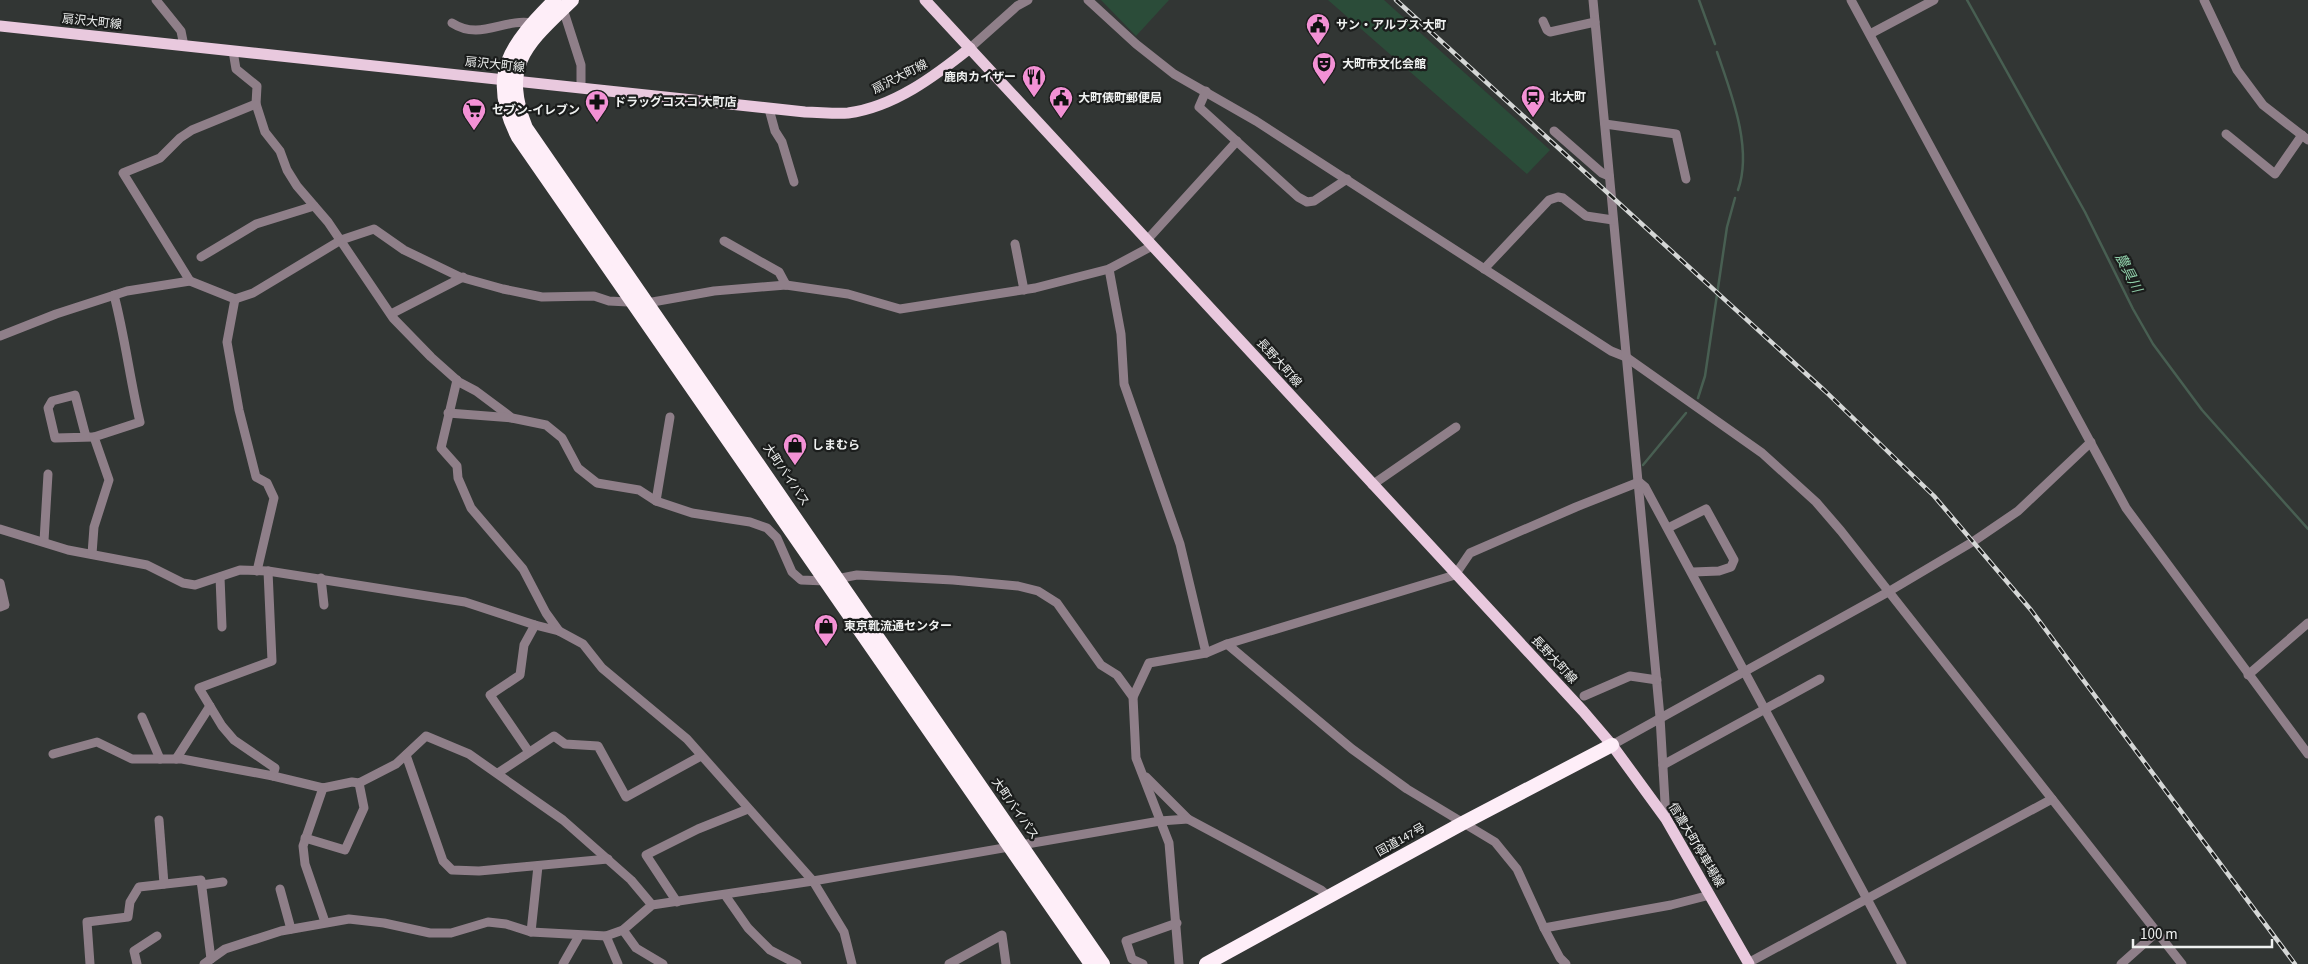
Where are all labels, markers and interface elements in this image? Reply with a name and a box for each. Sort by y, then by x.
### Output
street label: 扇沢大町線 [61,10,123,34]
public building icon: サン・アルプス 大町 [1305,12,1331,46]
place label: サン・アルプス 大町 [1336,17,1446,34]
theatre icon: 大町市文化会館 [1311,51,1337,85]
street label: 扇沢大町線 [464,53,526,77]
street label: 扇沢大町線 [869,56,931,98]
place label: 大町市文化会館 [1342,56,1426,73]
restaurant icon: 鹿肉カイザー [1021,64,1047,98]
place label: 鹿肉カイザー [944,69,1016,86]
station icon: 北大町 [1520,84,1546,118]
public building icon: 大町俵町郵便局 [1048,85,1074,119]
pharmacy icon: ドラッグコスコ 大町店 [584,89,610,123]
place label: 北大町 [1550,89,1586,106]
place label: 大町俵町郵便局 [1078,90,1162,107]
place label: ドラッグコスコ 大町店 [614,94,736,111]
supermarket icon: セブン-イレブン [461,97,487,131]
place label: セブン-イレブン [492,102,580,119]
water label: 農具川 [2110,250,2147,298]
street label: 長野大町線 [1253,335,1305,391]
shop icon: しまむら [782,432,808,466]
place label: しまむら [812,437,860,454]
street label: 大町バイパス [759,440,813,510]
shop icon: 東京靴流通センター [813,613,839,647]
place label: 東京靴流通センター [844,618,952,635]
street label: 長野大町線 [1527,632,1581,688]
street label: 大町バイパス [987,775,1043,843]
street label: 信濃大町停車場線 [1664,799,1728,891]
street label: 国道147号 [1373,819,1429,861]
scale bar [2133,916,2272,948]
text: 100 m [2140,924,2178,945]

